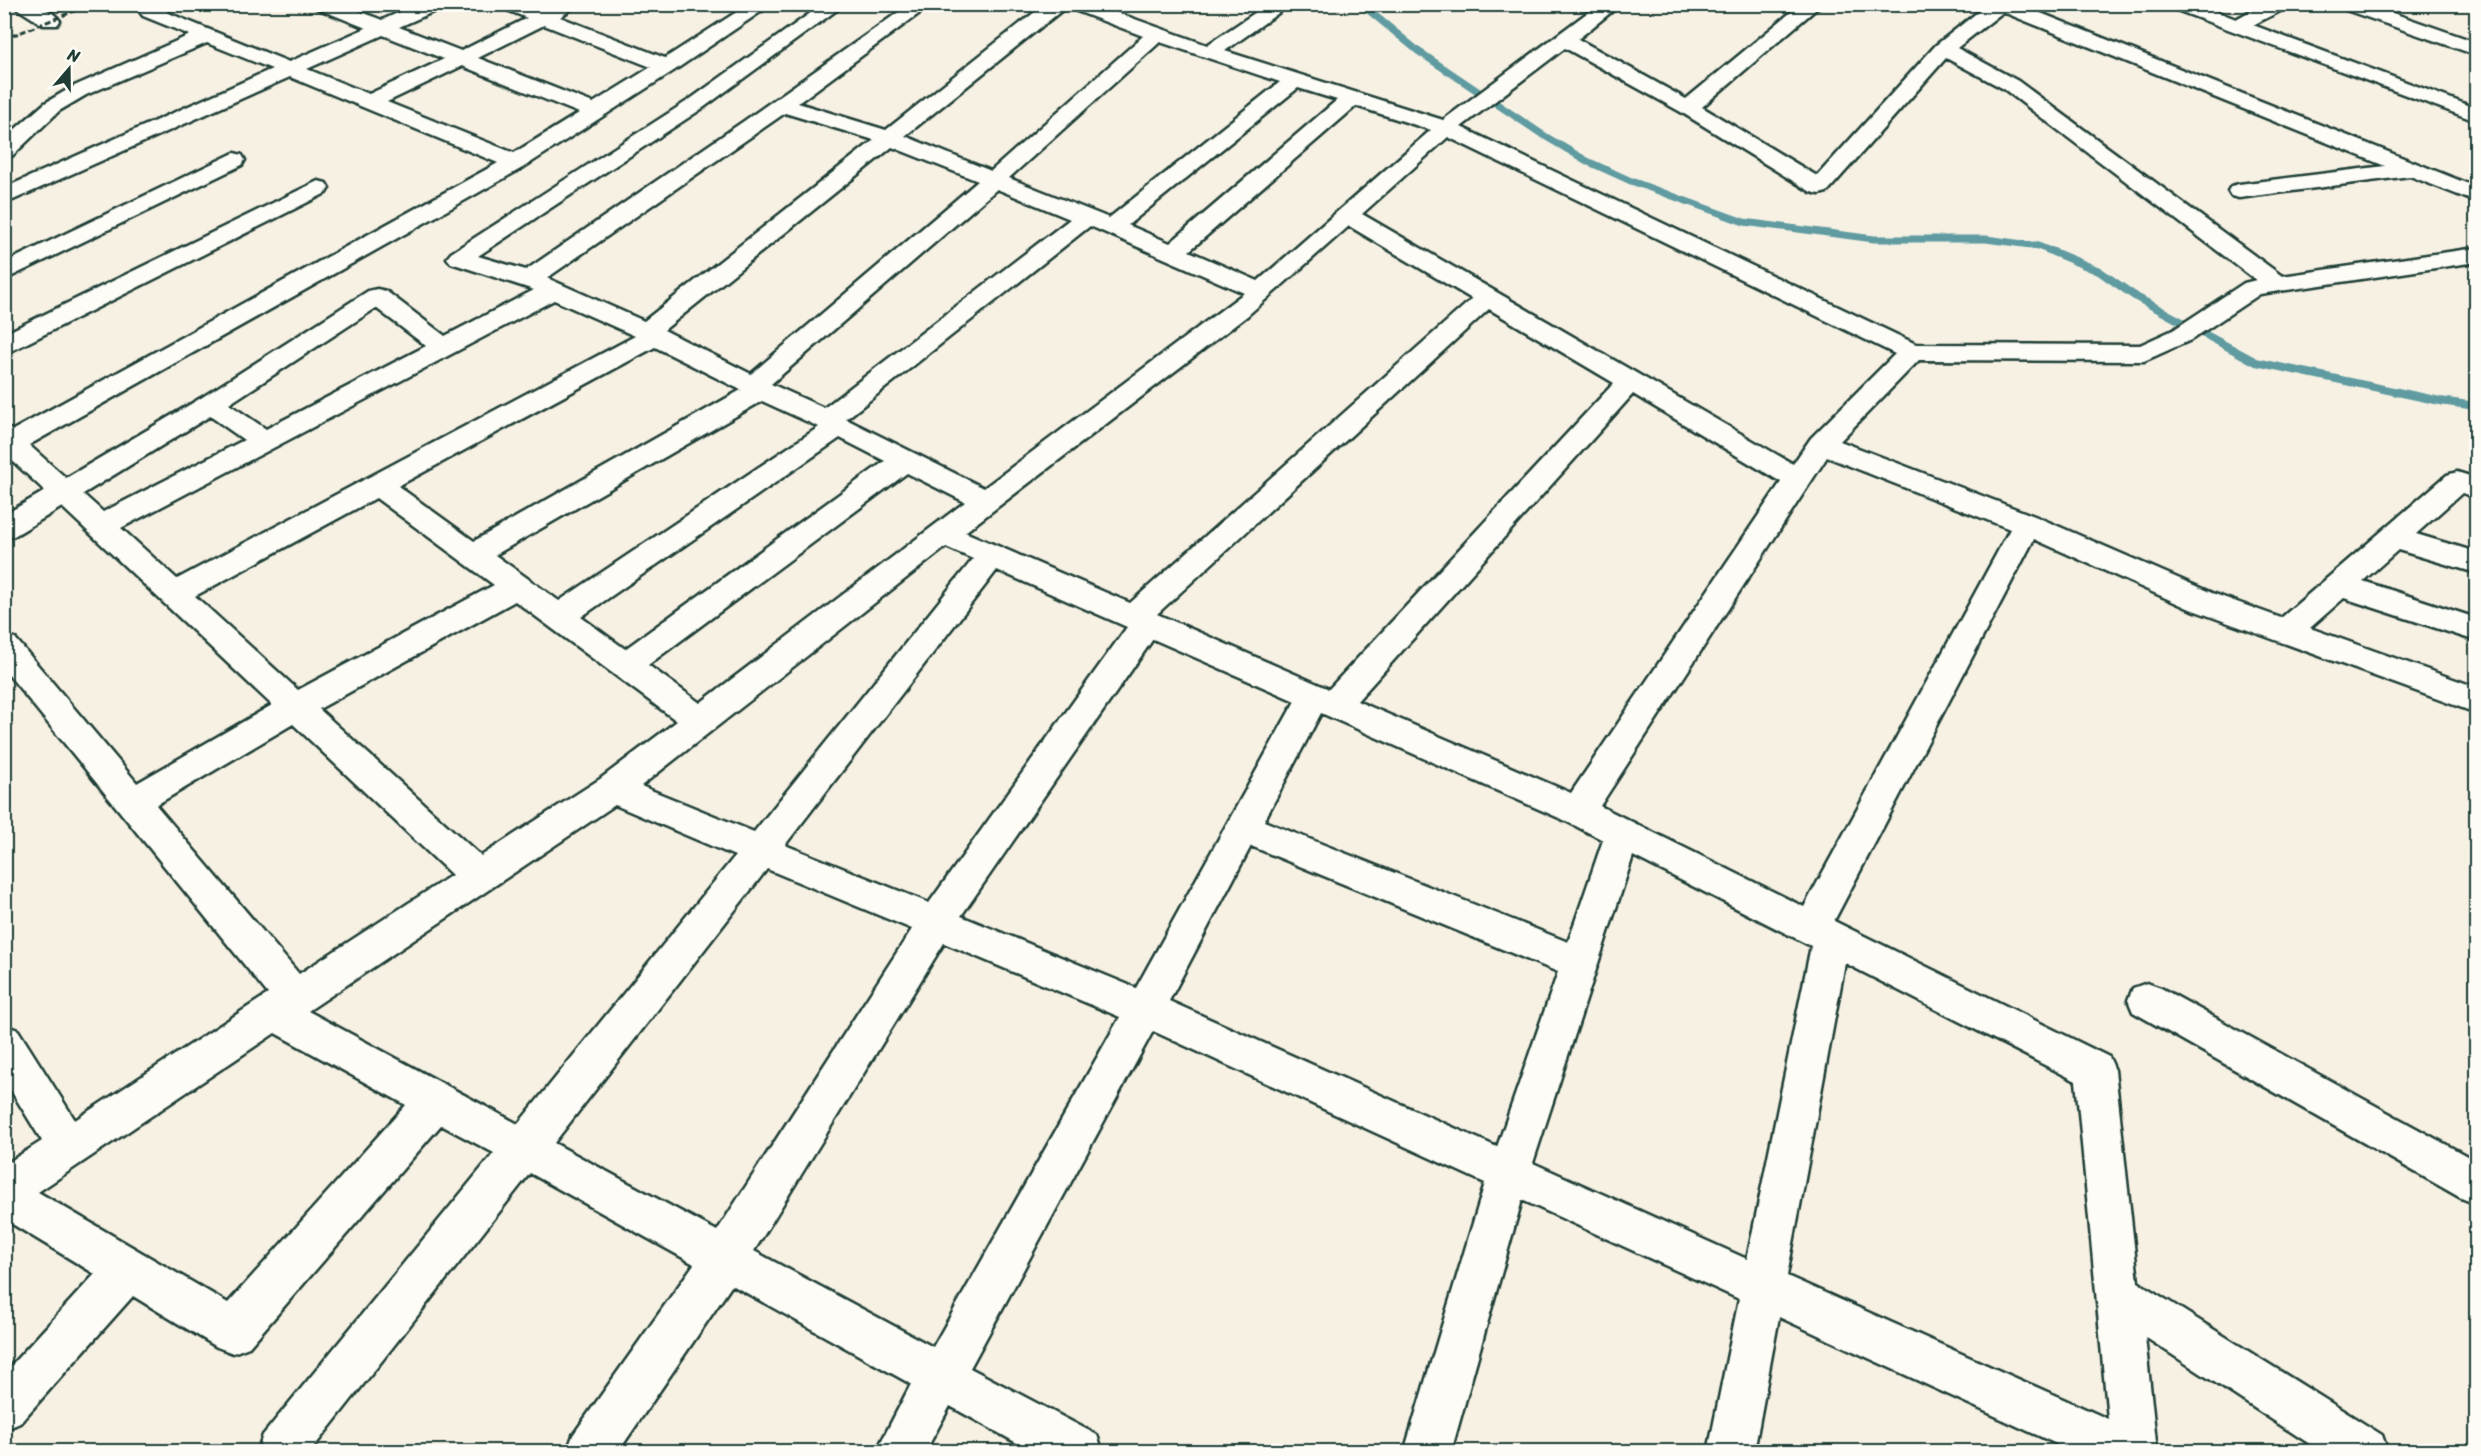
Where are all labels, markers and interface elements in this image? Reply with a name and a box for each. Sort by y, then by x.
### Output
north arrow [39,39,99,99]
text: N [63,40,85,71]

